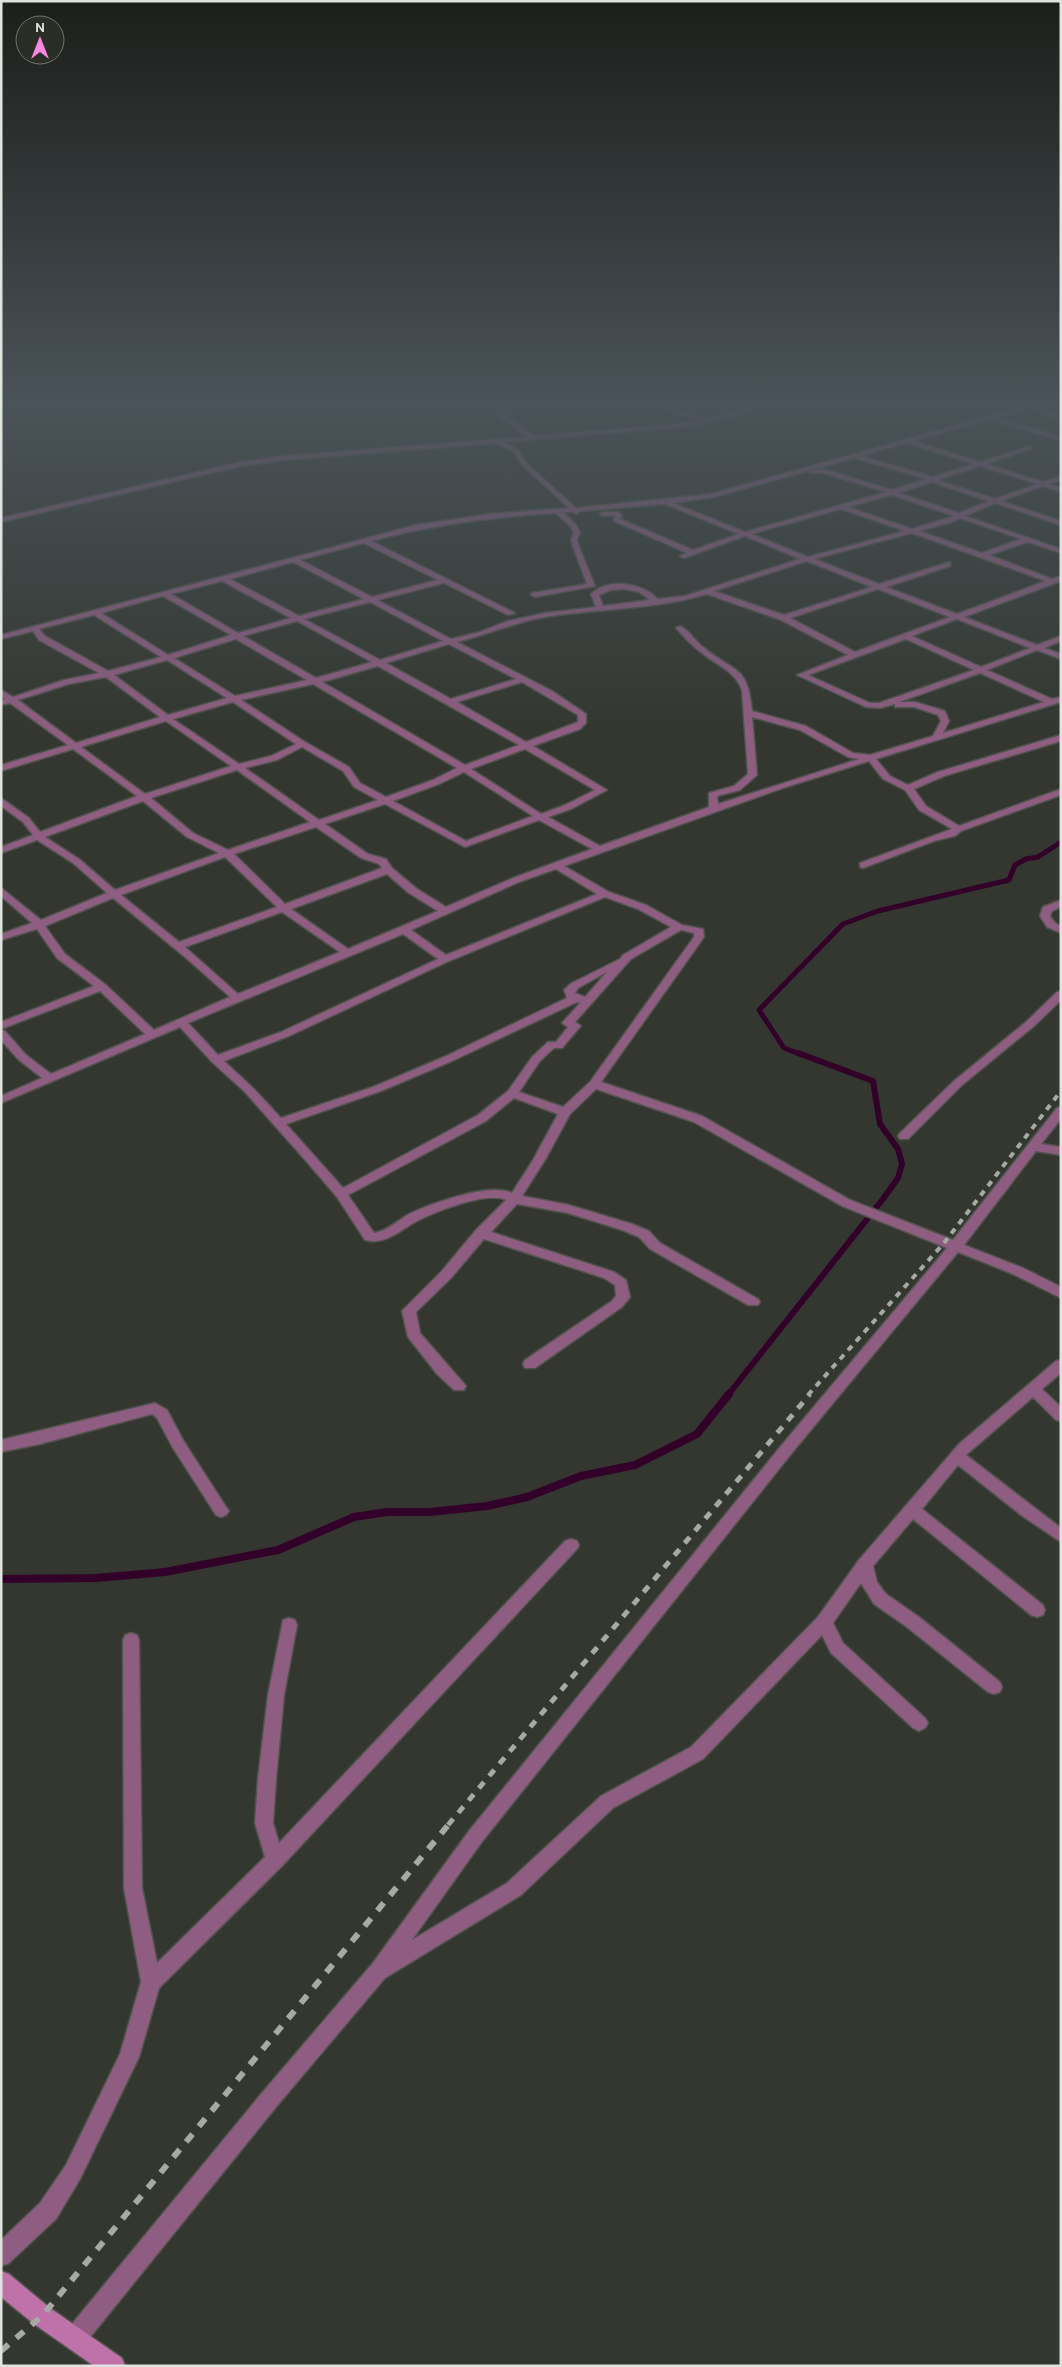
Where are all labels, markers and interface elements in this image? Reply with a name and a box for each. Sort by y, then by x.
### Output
north arrow [15,15,65,65]
text: N [35,20,45,37]

